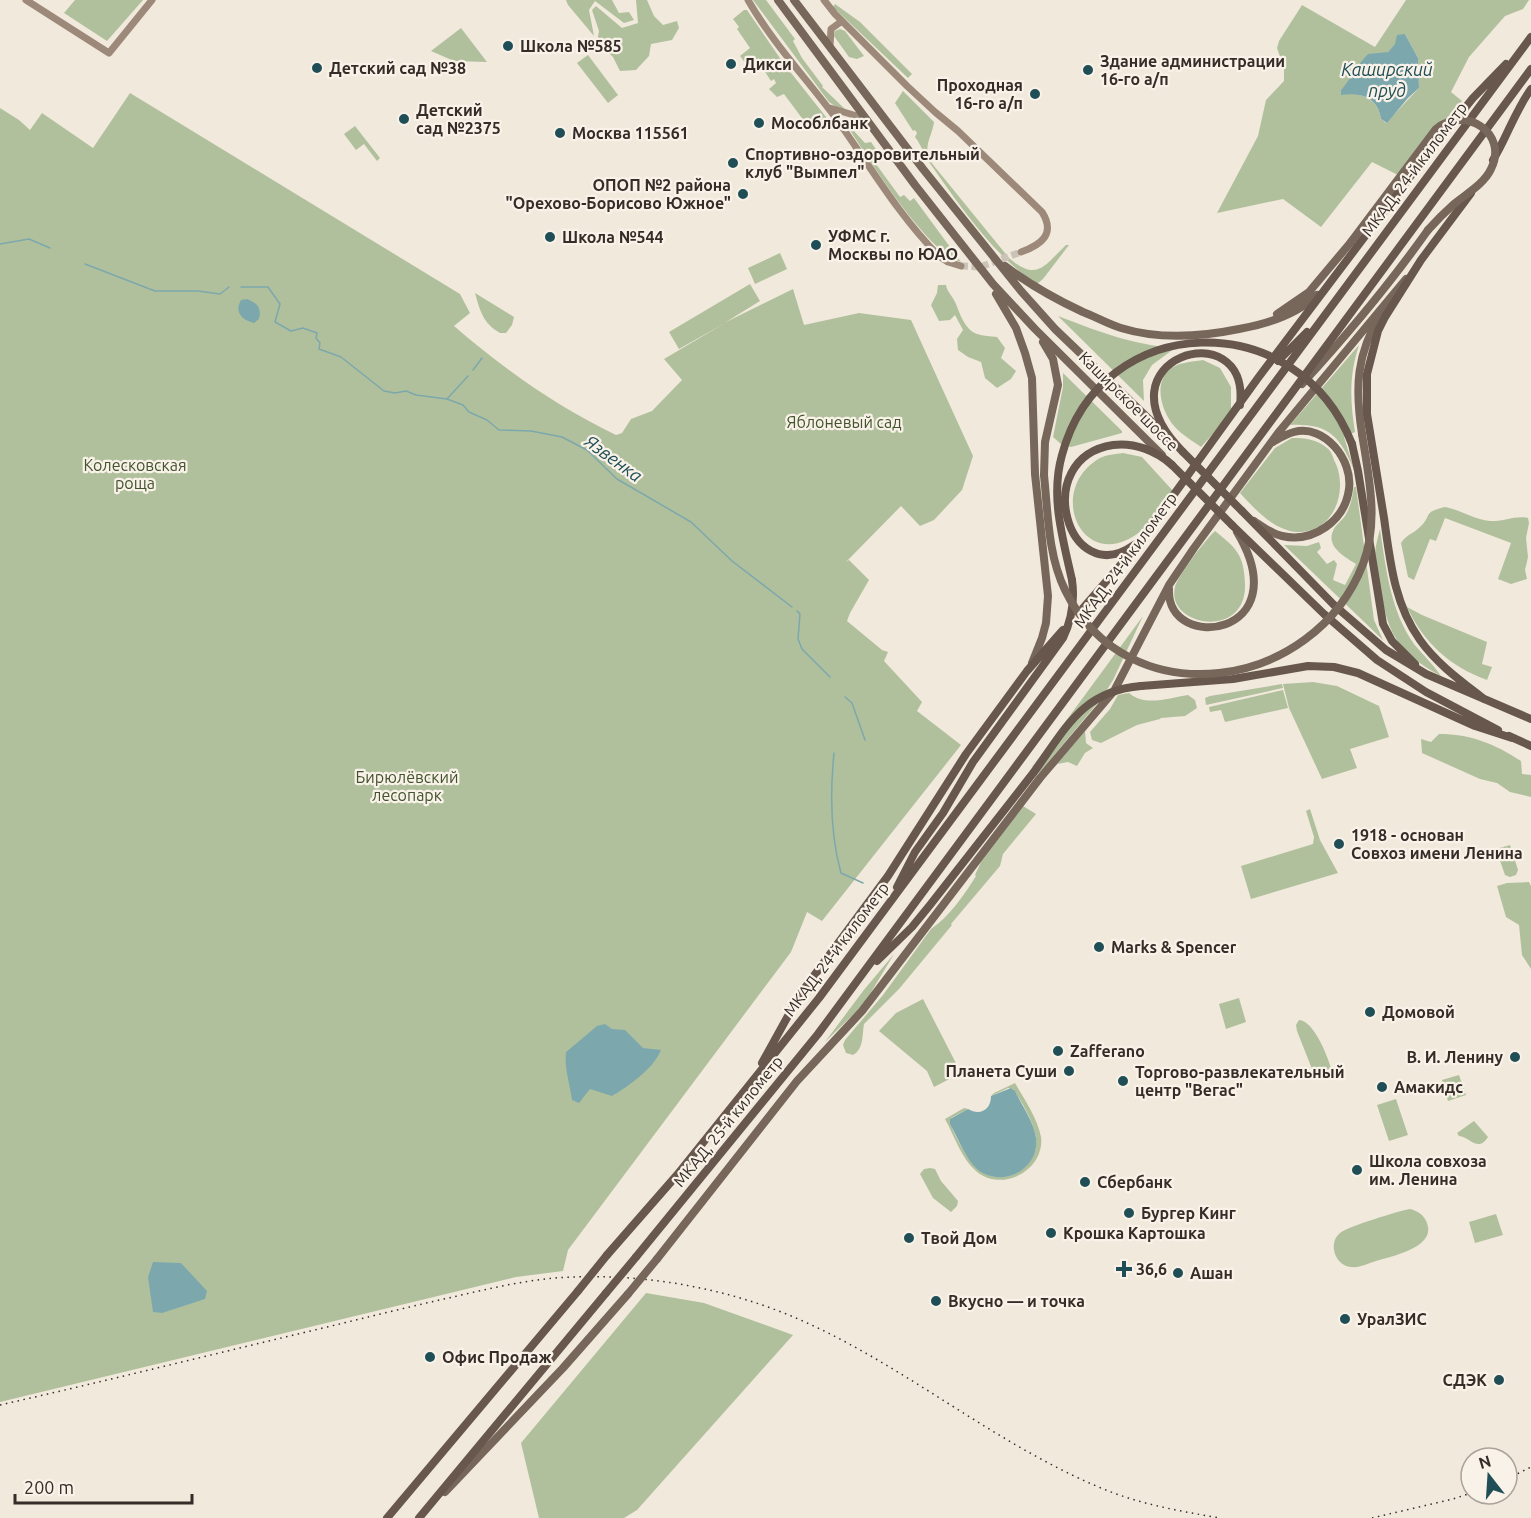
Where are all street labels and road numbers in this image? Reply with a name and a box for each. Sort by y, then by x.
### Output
street label: МКАД, 24-й километр [1358,98,1470,240]
street label: Каширское шоссе [1076,348,1182,454]
street label: МКАД, 24-й километр [1070,489,1180,631]
street label: МКАД, 24-й километр [780,878,892,1020]
street label: МКАД, 25-й километр [670,1052,786,1190]

